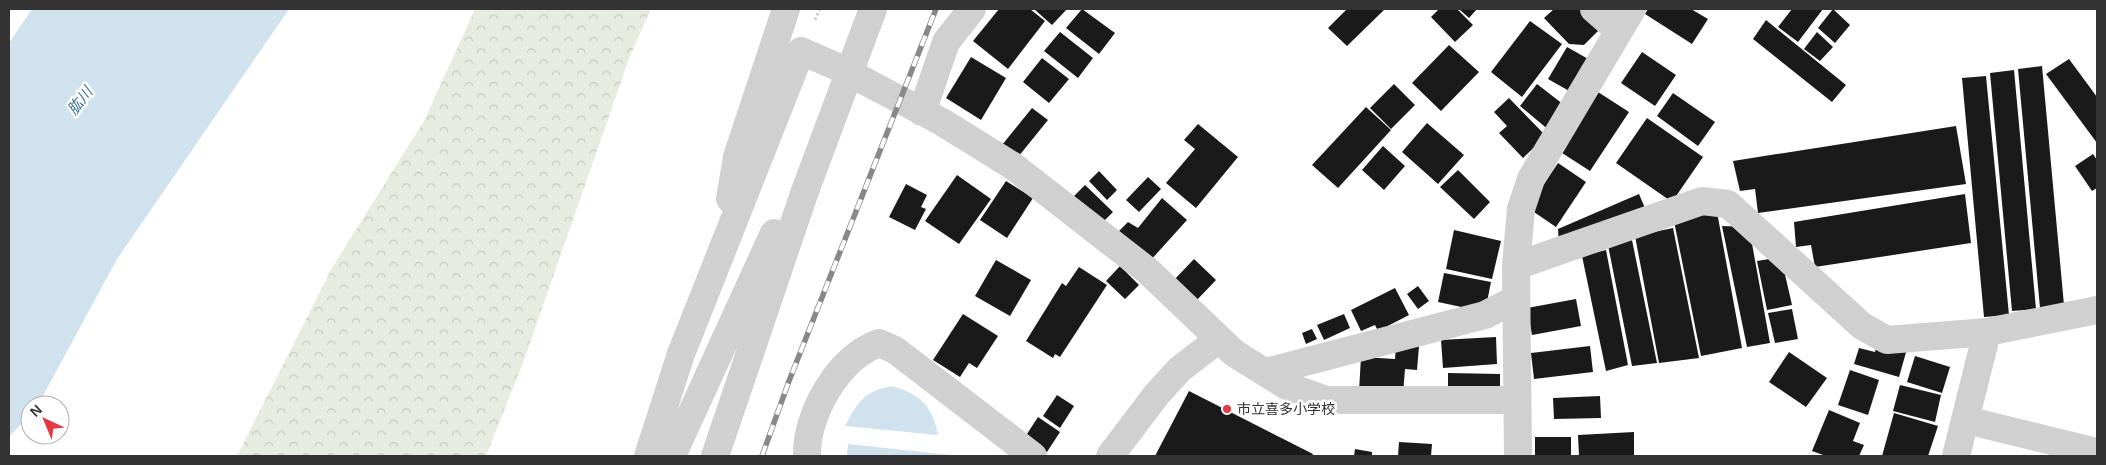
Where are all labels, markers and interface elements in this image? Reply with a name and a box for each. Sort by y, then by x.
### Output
water label: 肱川 [64,82,97,118]
north arrow [20,395,70,445]
text: N [27,401,45,420]
place label: 市立喜多小学校 [1237,401,1335,417]
marker: 市立喜多小学校 [1221,403,1233,415]

